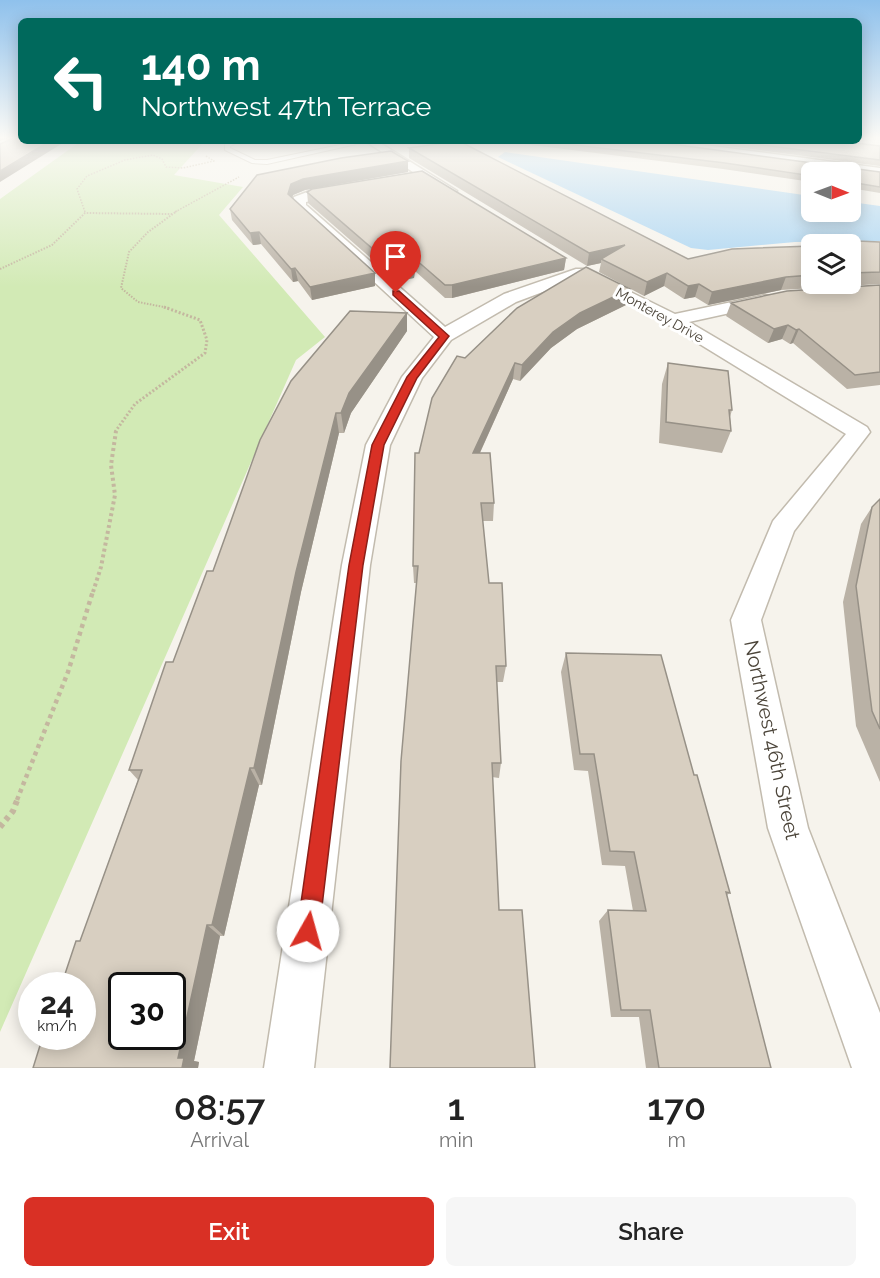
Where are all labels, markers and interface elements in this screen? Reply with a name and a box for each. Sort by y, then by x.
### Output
text: 140 m [141,41,261,90]
icon: left [42,42,120,120]
text: Northwest 47th Terrace [141,91,431,122]
north arrow [801,162,861,222]
map controls [801,162,861,294]
pin [370,231,421,293]
button: layers [801,234,861,294]
icon: arrive [379,240,412,273]
street label: Monterey Drive [613,284,707,346]
street label: Northwest 46th Street [739,638,805,842]
position arrow [276,899,340,963]
speed limit sign: 30 [108,972,186,1050]
text: 24 [40,986,74,1021]
text: km/h [37,1017,77,1035]
text: 08:57 [174,1086,265,1128]
text: 1 [448,1086,465,1128]
text: 170 [647,1086,706,1128]
text: Arrival [190,1128,249,1152]
text: min [439,1128,473,1152]
text: m [668,1128,686,1152]
button: Exit [24,1197,434,1266]
button: Share [446,1197,856,1266]

